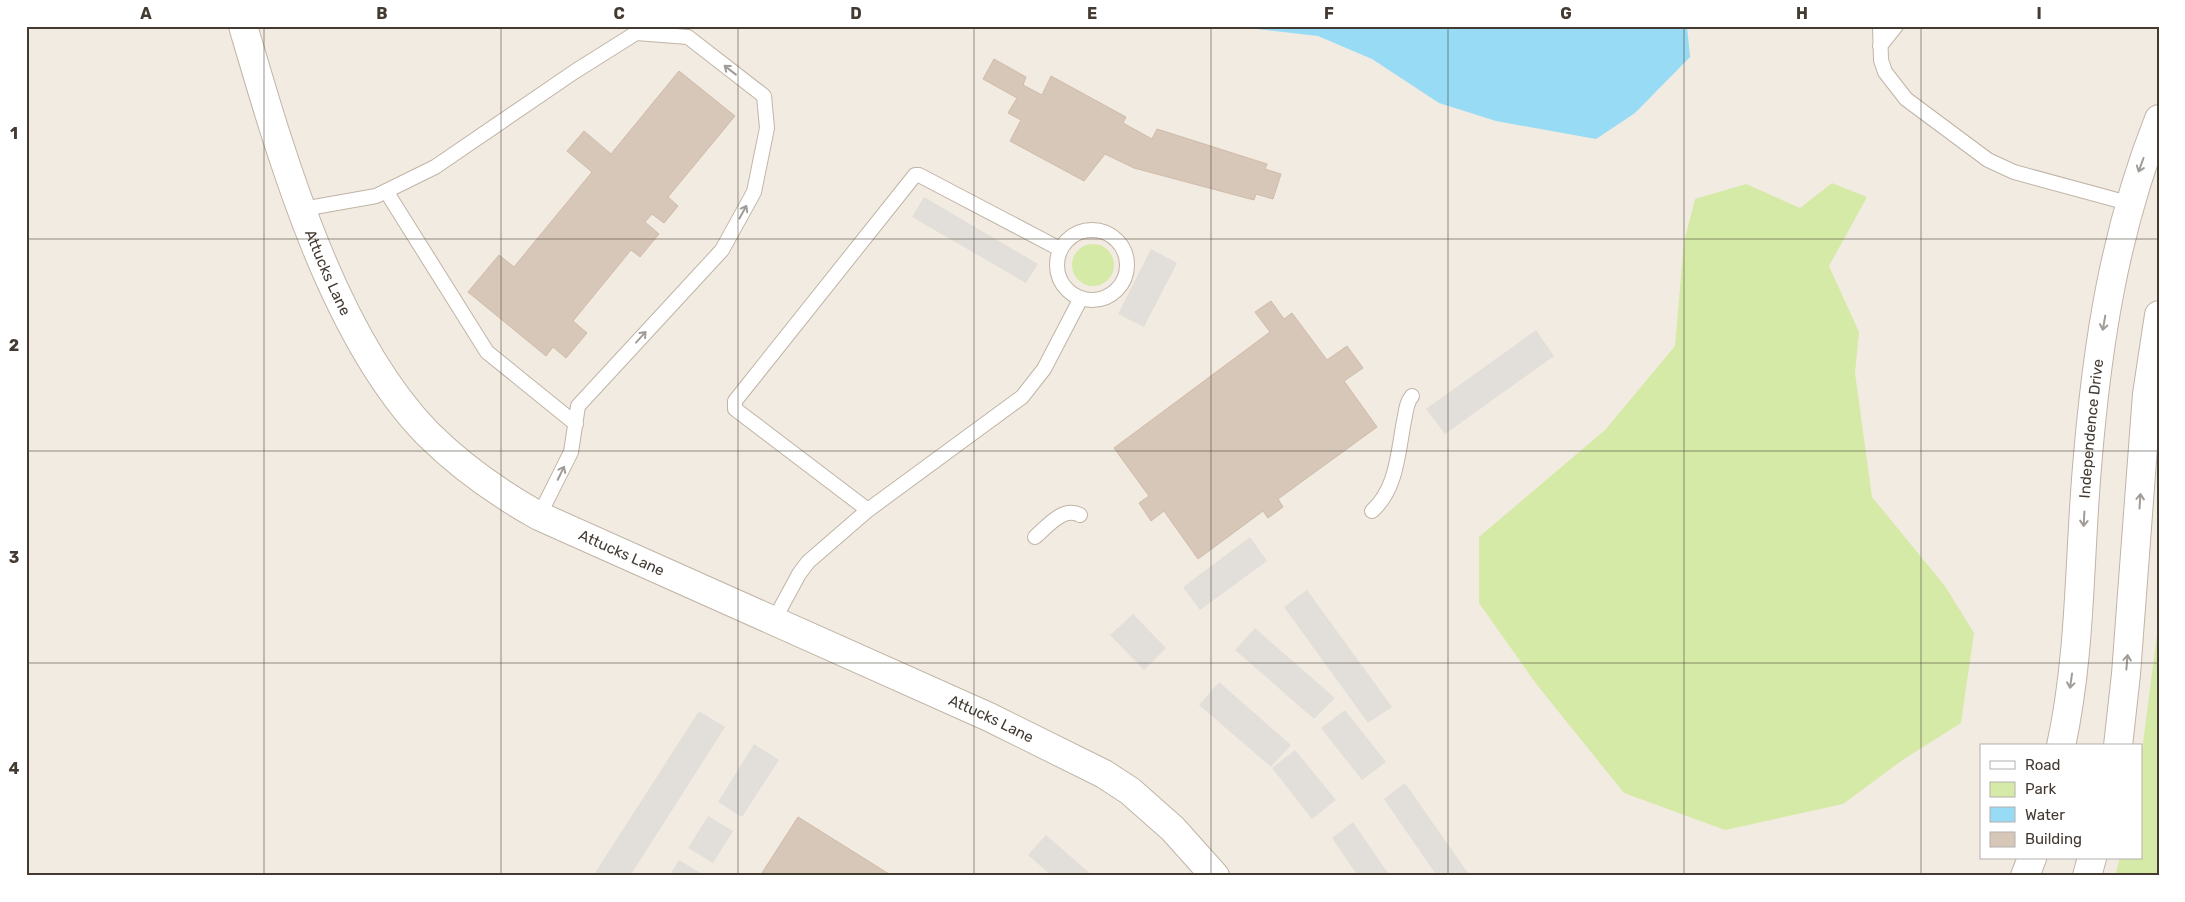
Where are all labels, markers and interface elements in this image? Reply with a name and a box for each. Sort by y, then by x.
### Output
text: A [140,4,152,23]
text: B [376,4,388,23]
text: C [613,4,625,23]
text: D [850,4,862,23]
text: E [1087,4,1097,23]
text: F [1324,4,1334,23]
text: G [1560,4,1572,23]
text: H [1796,4,1808,23]
text: I [2036,4,2042,23]
one-way arrow [723,65,737,75]
text: 1 [10,124,18,143]
one-way arrow [2136,156,2145,172]
one-way arrow [738,204,748,219]
street label: Attucks Lane [301,227,355,319]
one-way arrow [2098,314,2108,330]
one-way arrow [635,331,647,344]
text: 2 [9,336,19,355]
street label: Independence Drive [2076,358,2107,499]
one-way arrow [556,465,566,480]
one-way arrow [2135,493,2145,509]
one-way arrow [2080,511,2089,527]
street label: Attucks Lane [576,526,667,580]
text: 3 [9,548,19,567]
one-way arrow [2122,655,2132,671]
one-way arrow [2066,673,2076,689]
street label: Attucks Lane [946,691,1037,747]
legend [1980,744,2142,860]
text: Road [2025,756,2061,774]
text: 4 [9,759,20,778]
text: Park [2025,780,2056,798]
text: Water [2025,806,2065,824]
text: Building [2025,830,2082,848]

